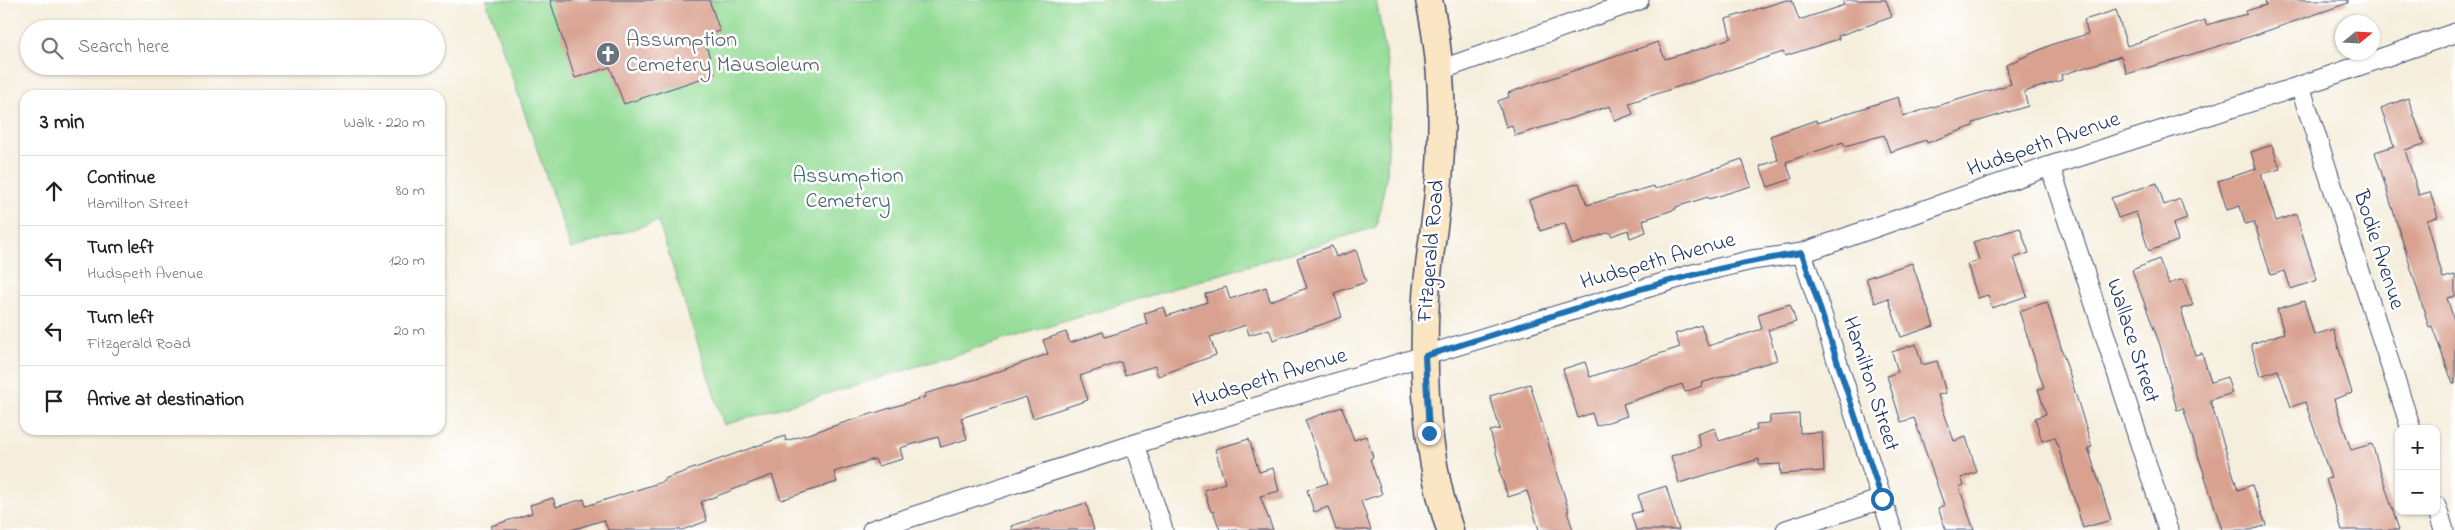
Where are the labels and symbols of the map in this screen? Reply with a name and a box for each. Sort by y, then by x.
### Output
north arrow [2335,15,2380,60]
place label: Assumption Cemetery Mausoleum [626,25,820,83]
church icon: Assumption Cemetery Mausoleum [595,41,621,67]
street label: Hudspeth Avenue [1963,104,2125,186]
park label: Assumption Cemetery [792,161,904,219]
street label: Fitzgerald Road [1410,179,1455,325]
street label: Bodie Avenue [2343,185,2412,314]
street label: Hudspeth Avenue [1577,225,1739,299]
street label: Wallace Street [2097,275,2167,408]
street label: Hamilton Street [1833,312,1907,456]
street label: Hudspeth Avenue [1189,340,1351,418]
route end [1418,422,1441,445]
route start [1871,488,1894,511]

